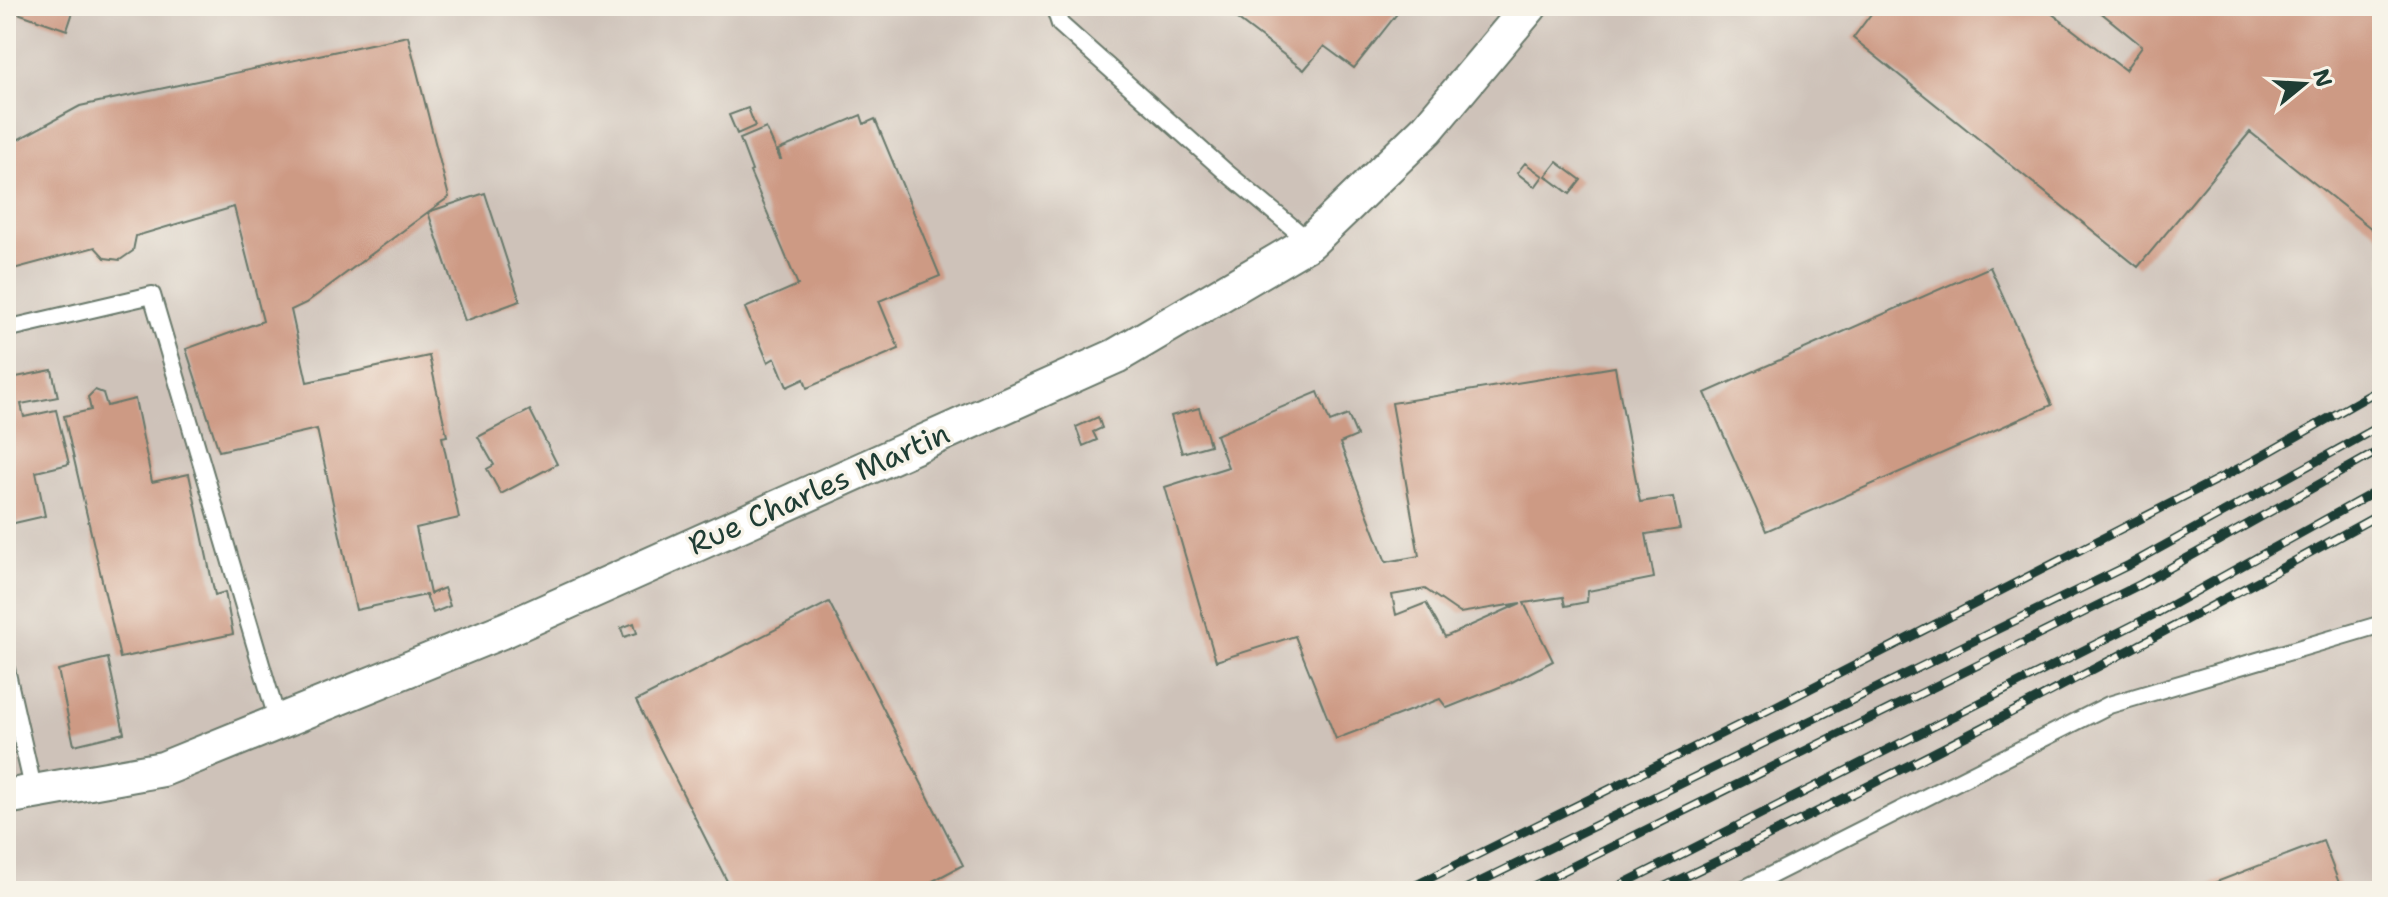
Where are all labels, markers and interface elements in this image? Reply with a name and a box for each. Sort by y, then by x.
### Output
north arrow [2264,44,2344,124]
text: N [2306,65,2339,91]
street label: Rue Charles Martin [682,413,956,565]

